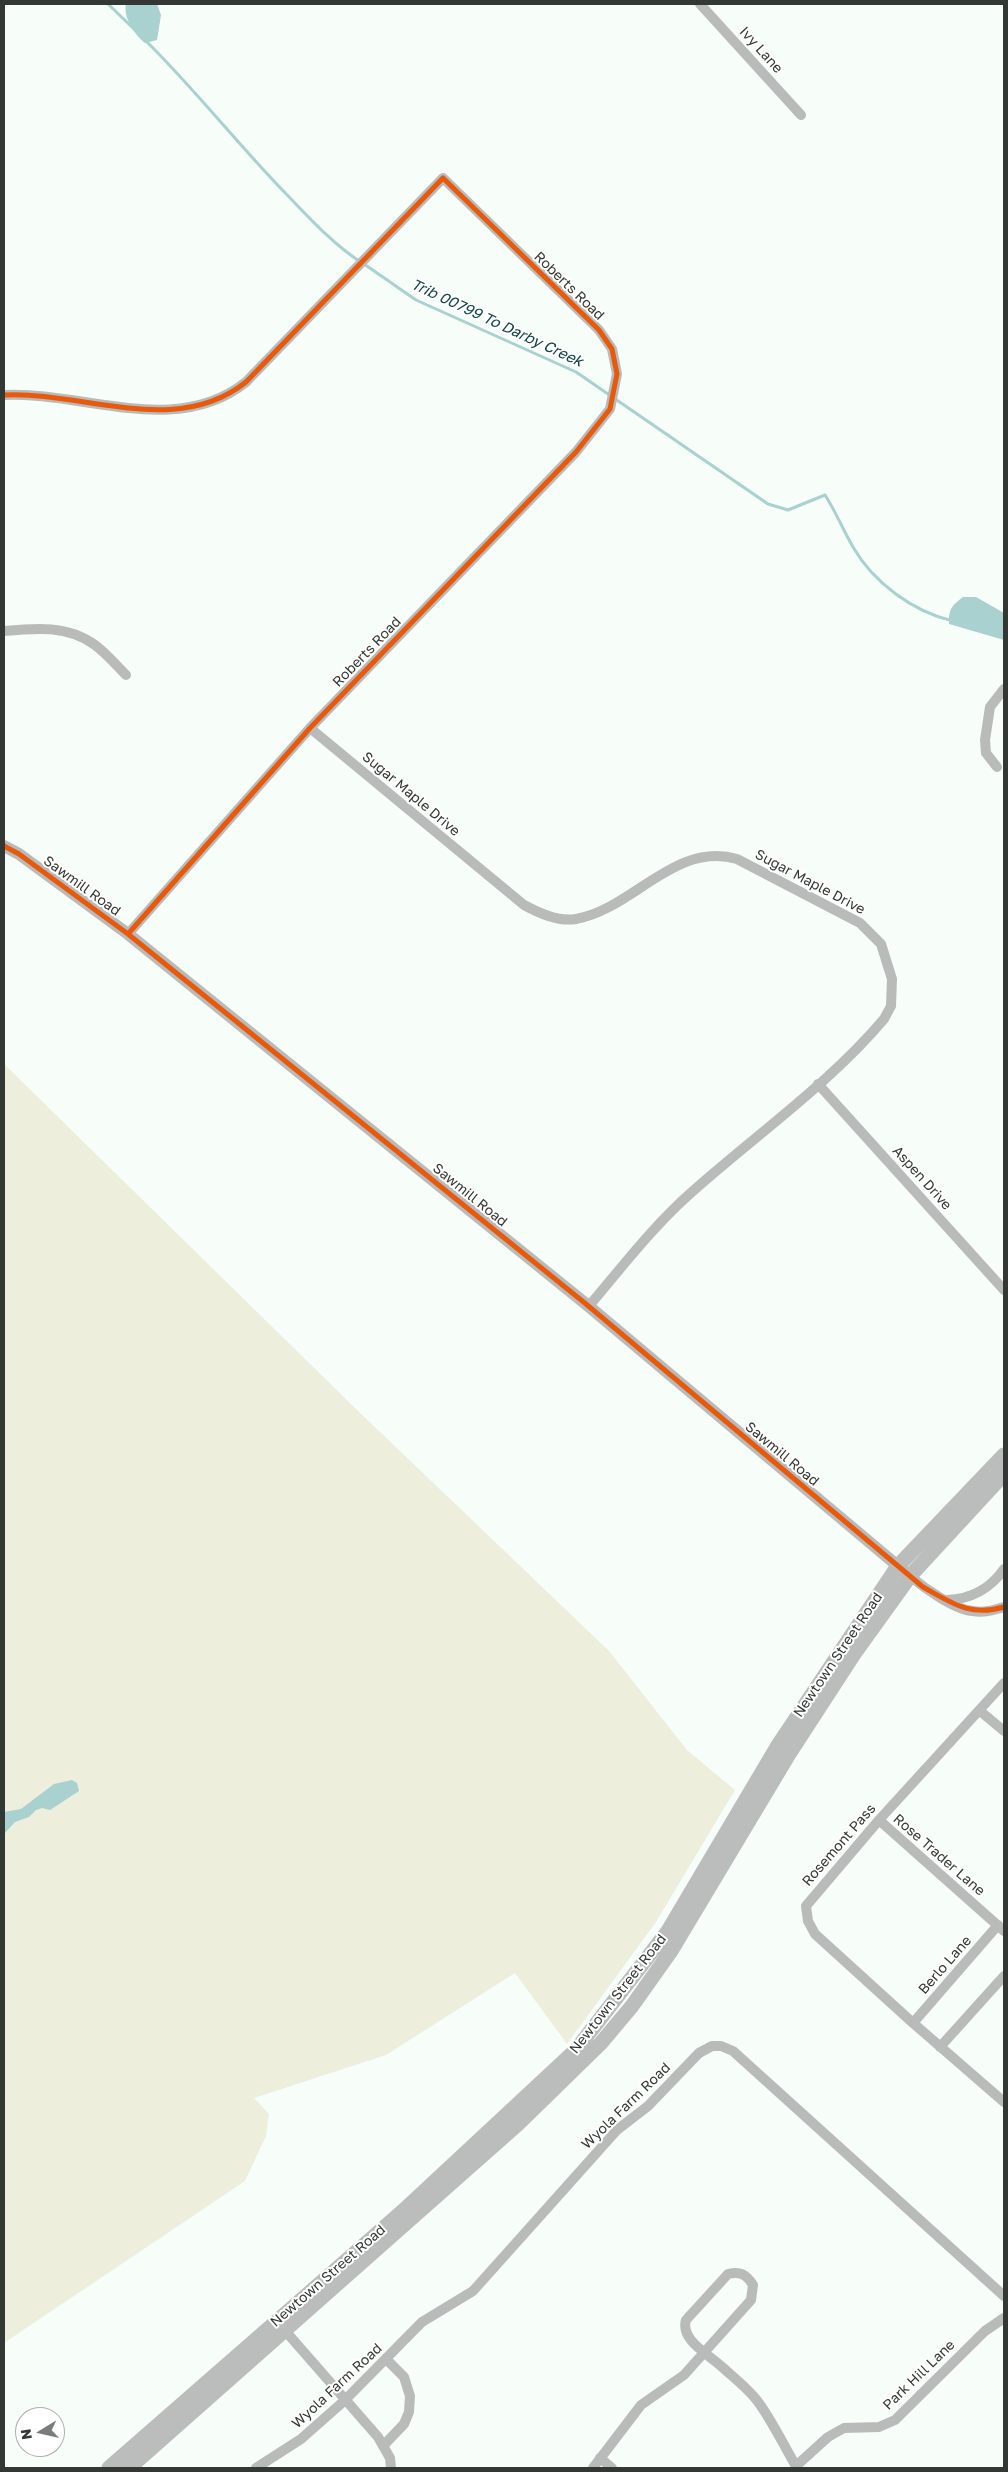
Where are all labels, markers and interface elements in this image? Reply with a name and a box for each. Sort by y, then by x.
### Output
street label: Ivy Lane [736,23,786,77]
street label: Roberts Road [530,248,608,324]
water label: Trib 00799 To Darby Creek [408,275,586,371]
street label: Roberts Road [329,613,405,691]
street label: Sugar Maple Drive [359,748,463,840]
street label: Sugar Maple Drive [752,846,868,918]
street label: Sawmill Road [40,852,124,920]
street label: Aspen Drive [889,1143,955,1213]
street label: Sawmill Road [429,1160,511,1230]
street label: Sawmill Road [742,1418,822,1490]
street label: Newtown Street Road [790,1589,886,1721]
street label: Rosemont Pass [799,1800,879,1890]
street label: Rose Trader Lane [890,1811,988,1899]
street label: Newtown Street Road [566,1931,670,2057]
street label: Berlo Lane [915,1932,975,1998]
street label: Wyola Farm Road [578,2059,674,2153]
street label: Newtown Street Road [267,2222,389,2330]
street label: Park Hill Lane [880,2337,958,2413]
street label: Wyola Farm Road [289,2340,385,2432]
north arrow [15,2407,65,2457]
text: N [16,2428,35,2441]

